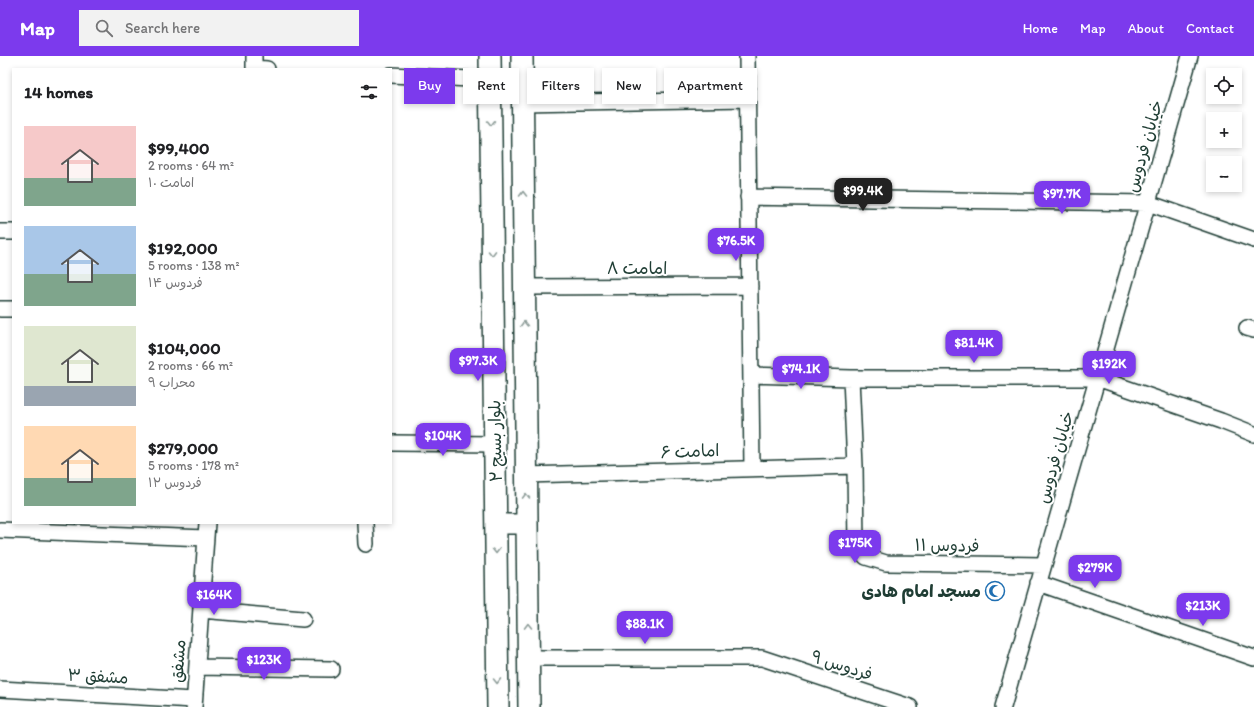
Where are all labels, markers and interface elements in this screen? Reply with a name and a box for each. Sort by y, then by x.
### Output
search box [79,10,359,46]
text: Map [20,17,55,40]
icon: search [93,17,115,39]
text: Search here [125,19,200,37]
text: Home [1023,20,1058,37]
text: Map [1080,20,1106,37]
text: About [1128,20,1164,37]
text: Contact [1186,20,1234,37]
chip: Buy [404,68,455,104]
chip: Rent [463,68,519,104]
chip: Filters [527,68,594,104]
chip: New [602,68,656,104]
chip: Apartment [664,68,757,104]
map controls [1206,68,1242,192]
button: locate [1206,68,1242,104]
icon: filters [358,81,380,103]
text: 14 homes [24,82,93,102]
street label: خیابان فردوس [1121,98,1167,194]
button: + [1206,112,1242,148]
one-way arrow [487,120,495,126]
text: $99,400 [148,138,210,158]
icon: home [56,142,104,190]
button: − [1206,156,1242,192]
text: 2 rooms · 64 m² [148,158,234,173]
text: امامت ۱۰ [148,175,194,190]
pin: $99.4K [830,178,896,212]
pin: $97.7K [1029,181,1095,215]
text: $99.4K [843,183,883,198]
text: $97.7K [1043,186,1081,201]
one-way arrow [519,191,527,197]
pin: $76.5K [703,228,769,262]
text: $76.5K [717,233,755,248]
text: $192,000 [148,238,218,258]
icon: home [56,242,104,290]
one-way arrow [488,250,496,256]
text: 5 rooms · 138 m² [148,258,240,273]
street label: امامت ۸ [607,258,667,278]
text: فردوس ۱۴ [148,275,203,290]
one-way arrow [520,321,529,327]
pin: $81.4K [941,330,1007,364]
text: $81.4K [954,335,994,350]
text: $104,000 [148,338,221,358]
icon: home [56,342,104,390]
pin: $97.3K [445,348,511,382]
pin: $192K [1081,351,1137,385]
text: $97.3K [459,353,497,368]
pin: $74.1K [768,356,834,390]
text: $192K [1092,356,1126,371]
text: 2 rooms · 66 m² [148,358,233,373]
text: $74.1K [782,361,820,376]
text: محراب ۹ [148,375,195,390]
street label: بلوار بسیج ۲ [484,400,508,482]
street label: خیابان فردوس [1032,409,1078,505]
pin: $104K [415,423,471,457]
text: $104K [425,428,461,443]
text: $279,000 [148,438,218,458]
street label: امامت ۶ [660,440,720,462]
icon: home [56,442,104,490]
text: 5 rooms · 178 m² [148,458,239,473]
text: فردوس ۱۲ [148,475,202,490]
one-way arrow [522,493,531,499]
pin: $175K [827,530,883,564]
street label: فردوس ۱۱ [914,534,980,556]
text: $175K [838,535,872,550]
one-way arrow [492,548,500,554]
pin: $279K [1067,555,1123,589]
text: $279K [1078,560,1112,575]
mosque icon: مسجد امام هادی [984,580,1006,602]
place label: مسجد امام هادی [861,581,981,604]
pin: $164K [186,582,242,616]
text: $164K [196,587,232,602]
pin: $213K [1175,593,1231,627]
text: $213K [1186,598,1220,613]
pin: $88.1K [612,611,678,645]
text: $88.1K [626,616,664,631]
one-way arrow [524,623,532,629]
street label: مشفق [167,639,189,683]
street label: فردوس ۹ [809,646,875,684]
pin: $123K [236,647,292,681]
text: $123K [247,652,281,667]
street label: مشفق ۳ [67,664,129,688]
one-way arrow [493,678,502,684]

